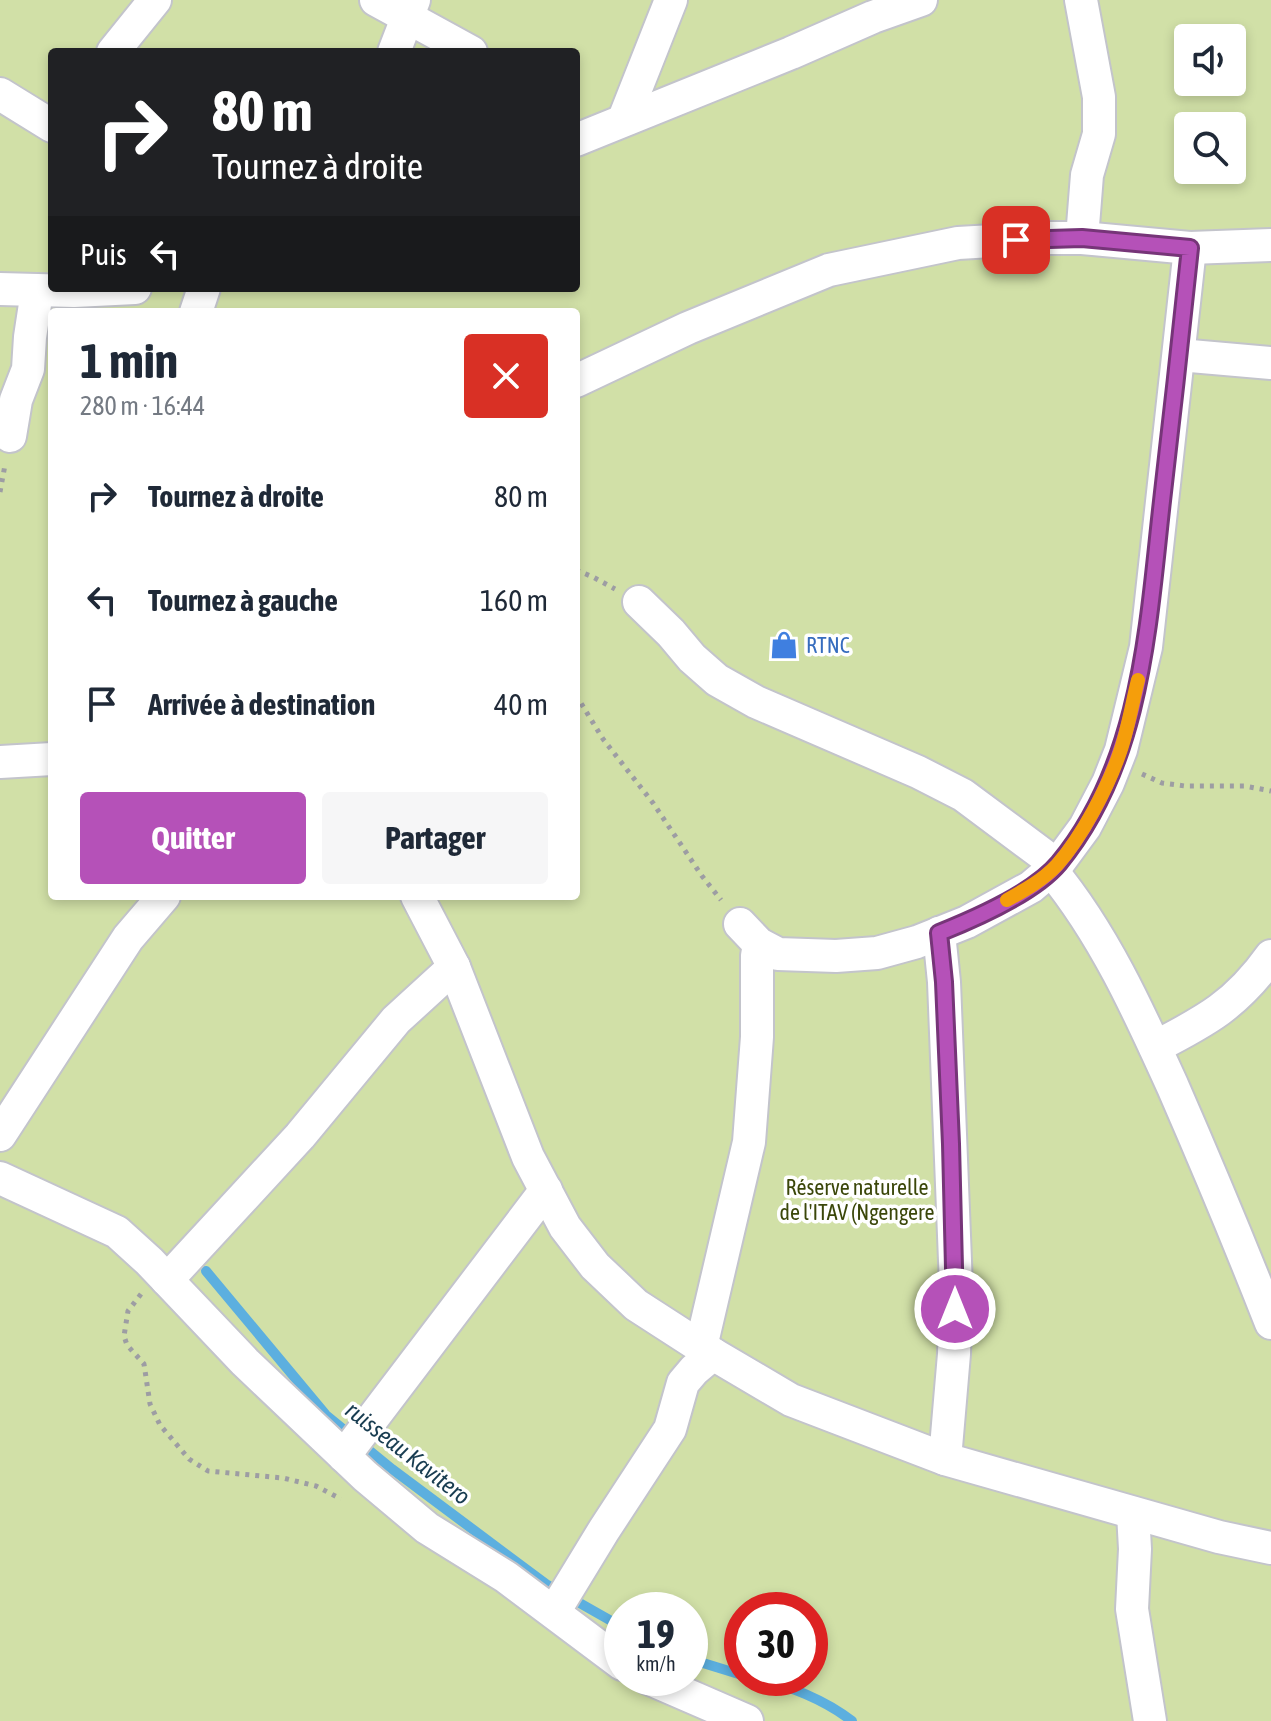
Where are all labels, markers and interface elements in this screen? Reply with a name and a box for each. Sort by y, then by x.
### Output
map controls [1174,24,1246,184]
button: sound [1174,24,1246,96]
text: 80 m [212,79,313,143]
icon: right [80,80,184,184]
button: search [1174,112,1246,184]
text: Tournez à droite [212,145,423,187]
pin [982,206,1050,274]
icon: arrive [994,218,1038,262]
icon: left [143,232,187,276]
text: Puis [80,237,127,271]
text: 1 min [80,333,178,388]
button: close [464,334,548,418]
text: 280 m · 16:44 [80,391,205,421]
icon: right [80,474,124,518]
text: Tournez à droite [148,479,324,513]
text: 80 m [494,479,548,513]
icon: left [80,578,124,622]
text: Tournez à gauche [148,583,338,617]
text: 160 m [480,583,548,617]
shop icon: RTNC [769,630,799,660]
place label: RTNC [806,632,850,658]
icon: arrive [80,682,124,726]
text: Arrivée à destination [148,687,375,721]
text: 40 m [494,687,548,721]
button: Quitter [80,792,306,884]
button: Partager [322,792,548,884]
park label: Réserve naturelle de l'ITAV (Ngengere [780,1174,934,1225]
position arrow [913,1267,997,1351]
water label: ruisseau Kavitero [340,1396,476,1510]
speed limit sign: 30 [724,1592,828,1696]
text: 19 [637,1611,675,1656]
text: km/h [636,1652,676,1675]

